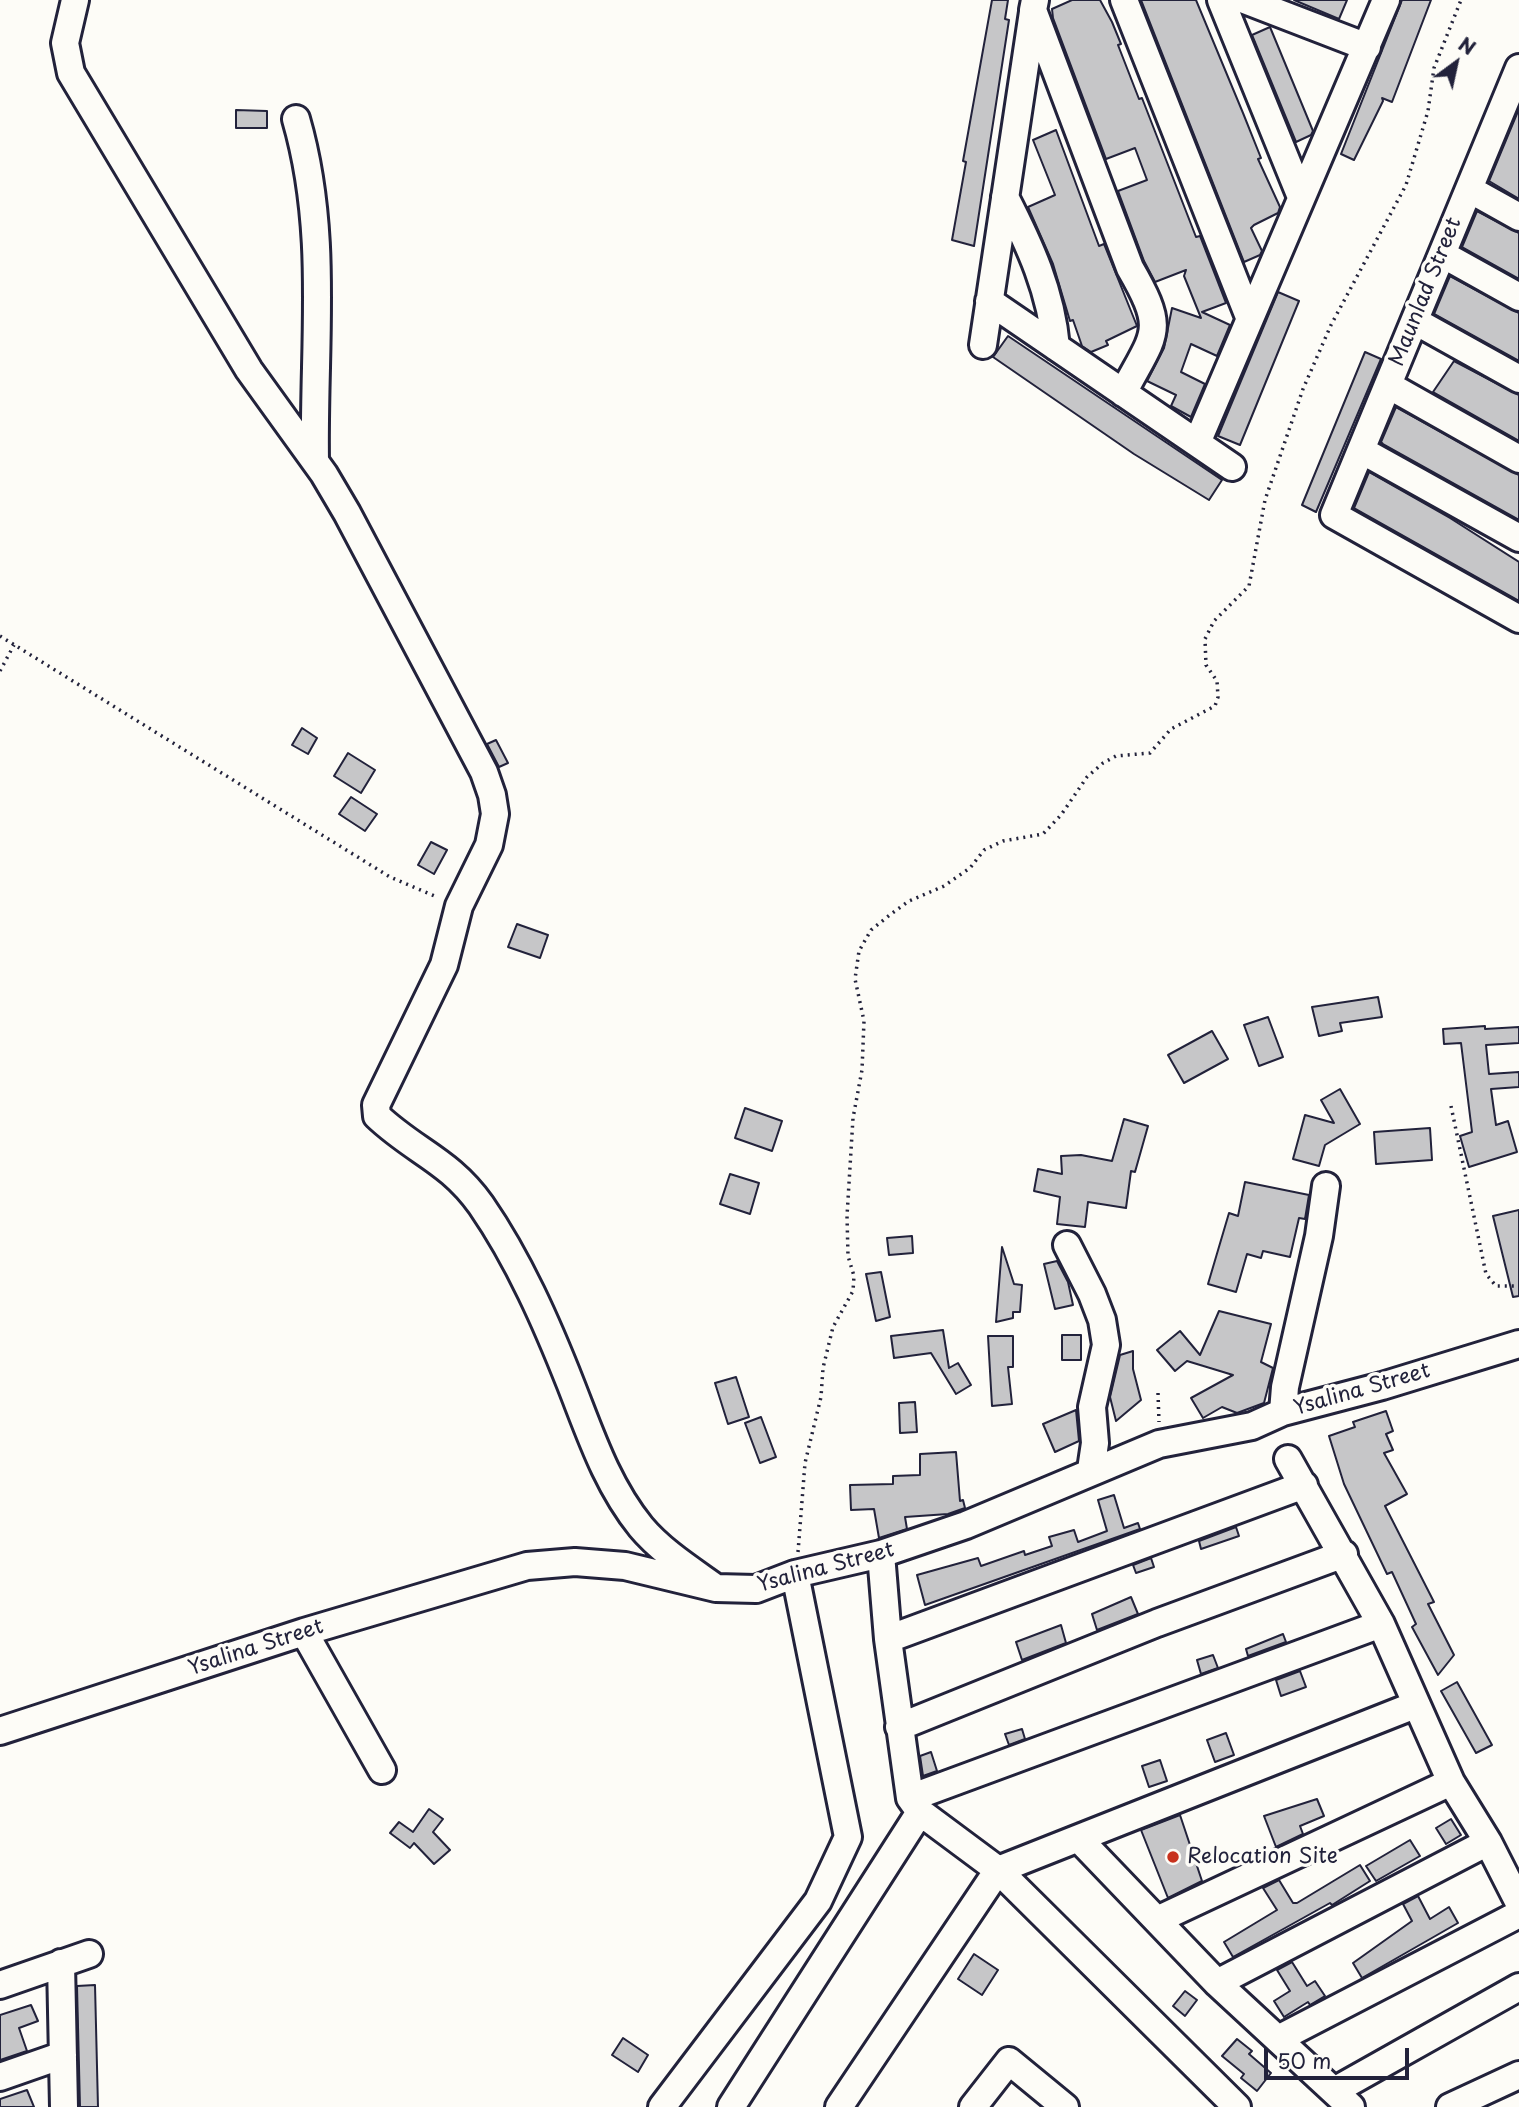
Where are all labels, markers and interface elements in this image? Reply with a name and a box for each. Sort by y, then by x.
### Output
north arrow [1421,28,1491,98]
text: N [1453,30,1481,61]
street label: Maunlad Street [1385,214,1467,370]
street label: Ysalina Street [1291,1359,1433,1421]
street label: Ysalina Street [755,1538,897,1598]
street label: Ysalina Street [185,1614,327,1682]
place label: Relocation Site [1187,1844,1338,1870]
marker: Relocation Site [1165,1849,1181,1865]
scale bar [1267,2034,1412,2078]
text: 50 m [1277,2044,1331,2076]

